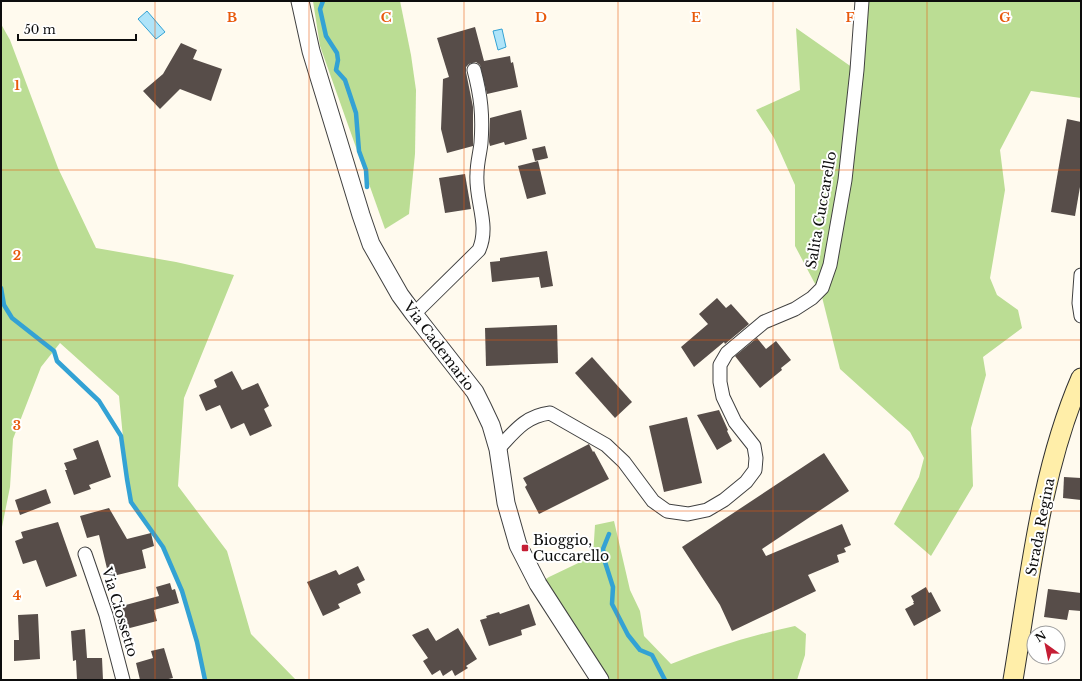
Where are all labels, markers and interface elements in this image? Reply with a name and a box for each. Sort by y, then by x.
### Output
text: B [227,9,237,26]
text: C [381,9,392,26]
text: D [535,9,547,26]
text: E [691,9,701,26]
text: F [846,9,855,26]
text: G [999,9,1011,26]
scale bar [18,16,136,42]
text: 50 m [24,22,56,37]
text: 1 [14,77,20,94]
street label: Salita Cuccarello [802,150,840,270]
text: 2 [13,247,21,264]
street label: Via Cademario [399,297,478,394]
text: 3 [13,417,21,434]
street label: Strada Regina [1022,476,1058,577]
place label: Bioggio, Cuccarello [533,531,609,565]
marker: Bioggio, Cuccarello [520,543,530,553]
street label: Via Ciossetto [98,564,142,659]
text: 4 [13,587,22,604]
north arrow [1026,625,1066,665]
text: N [1032,628,1049,645]

